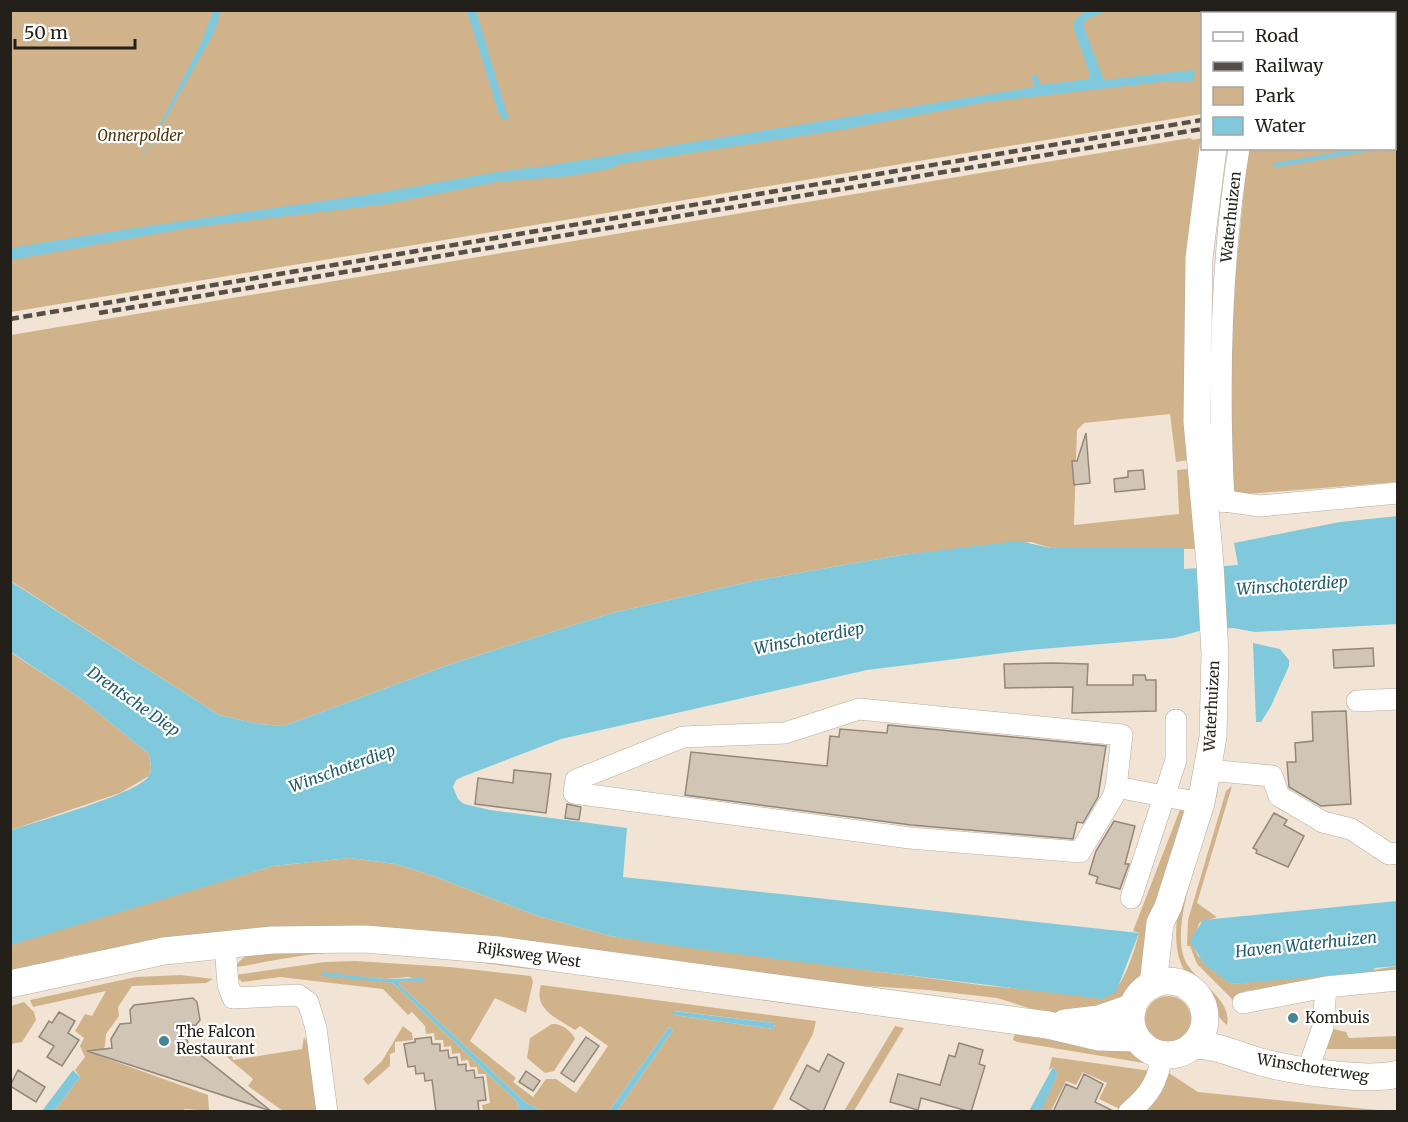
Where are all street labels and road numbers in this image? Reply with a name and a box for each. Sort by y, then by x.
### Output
street label: Waterhuizen [1216,170,1245,265]
street label: Waterhuizen [1200,660,1223,753]
street label: Rijksweg West [476,938,582,971]
street label: Winschoterweg [1255,1049,1370,1086]

